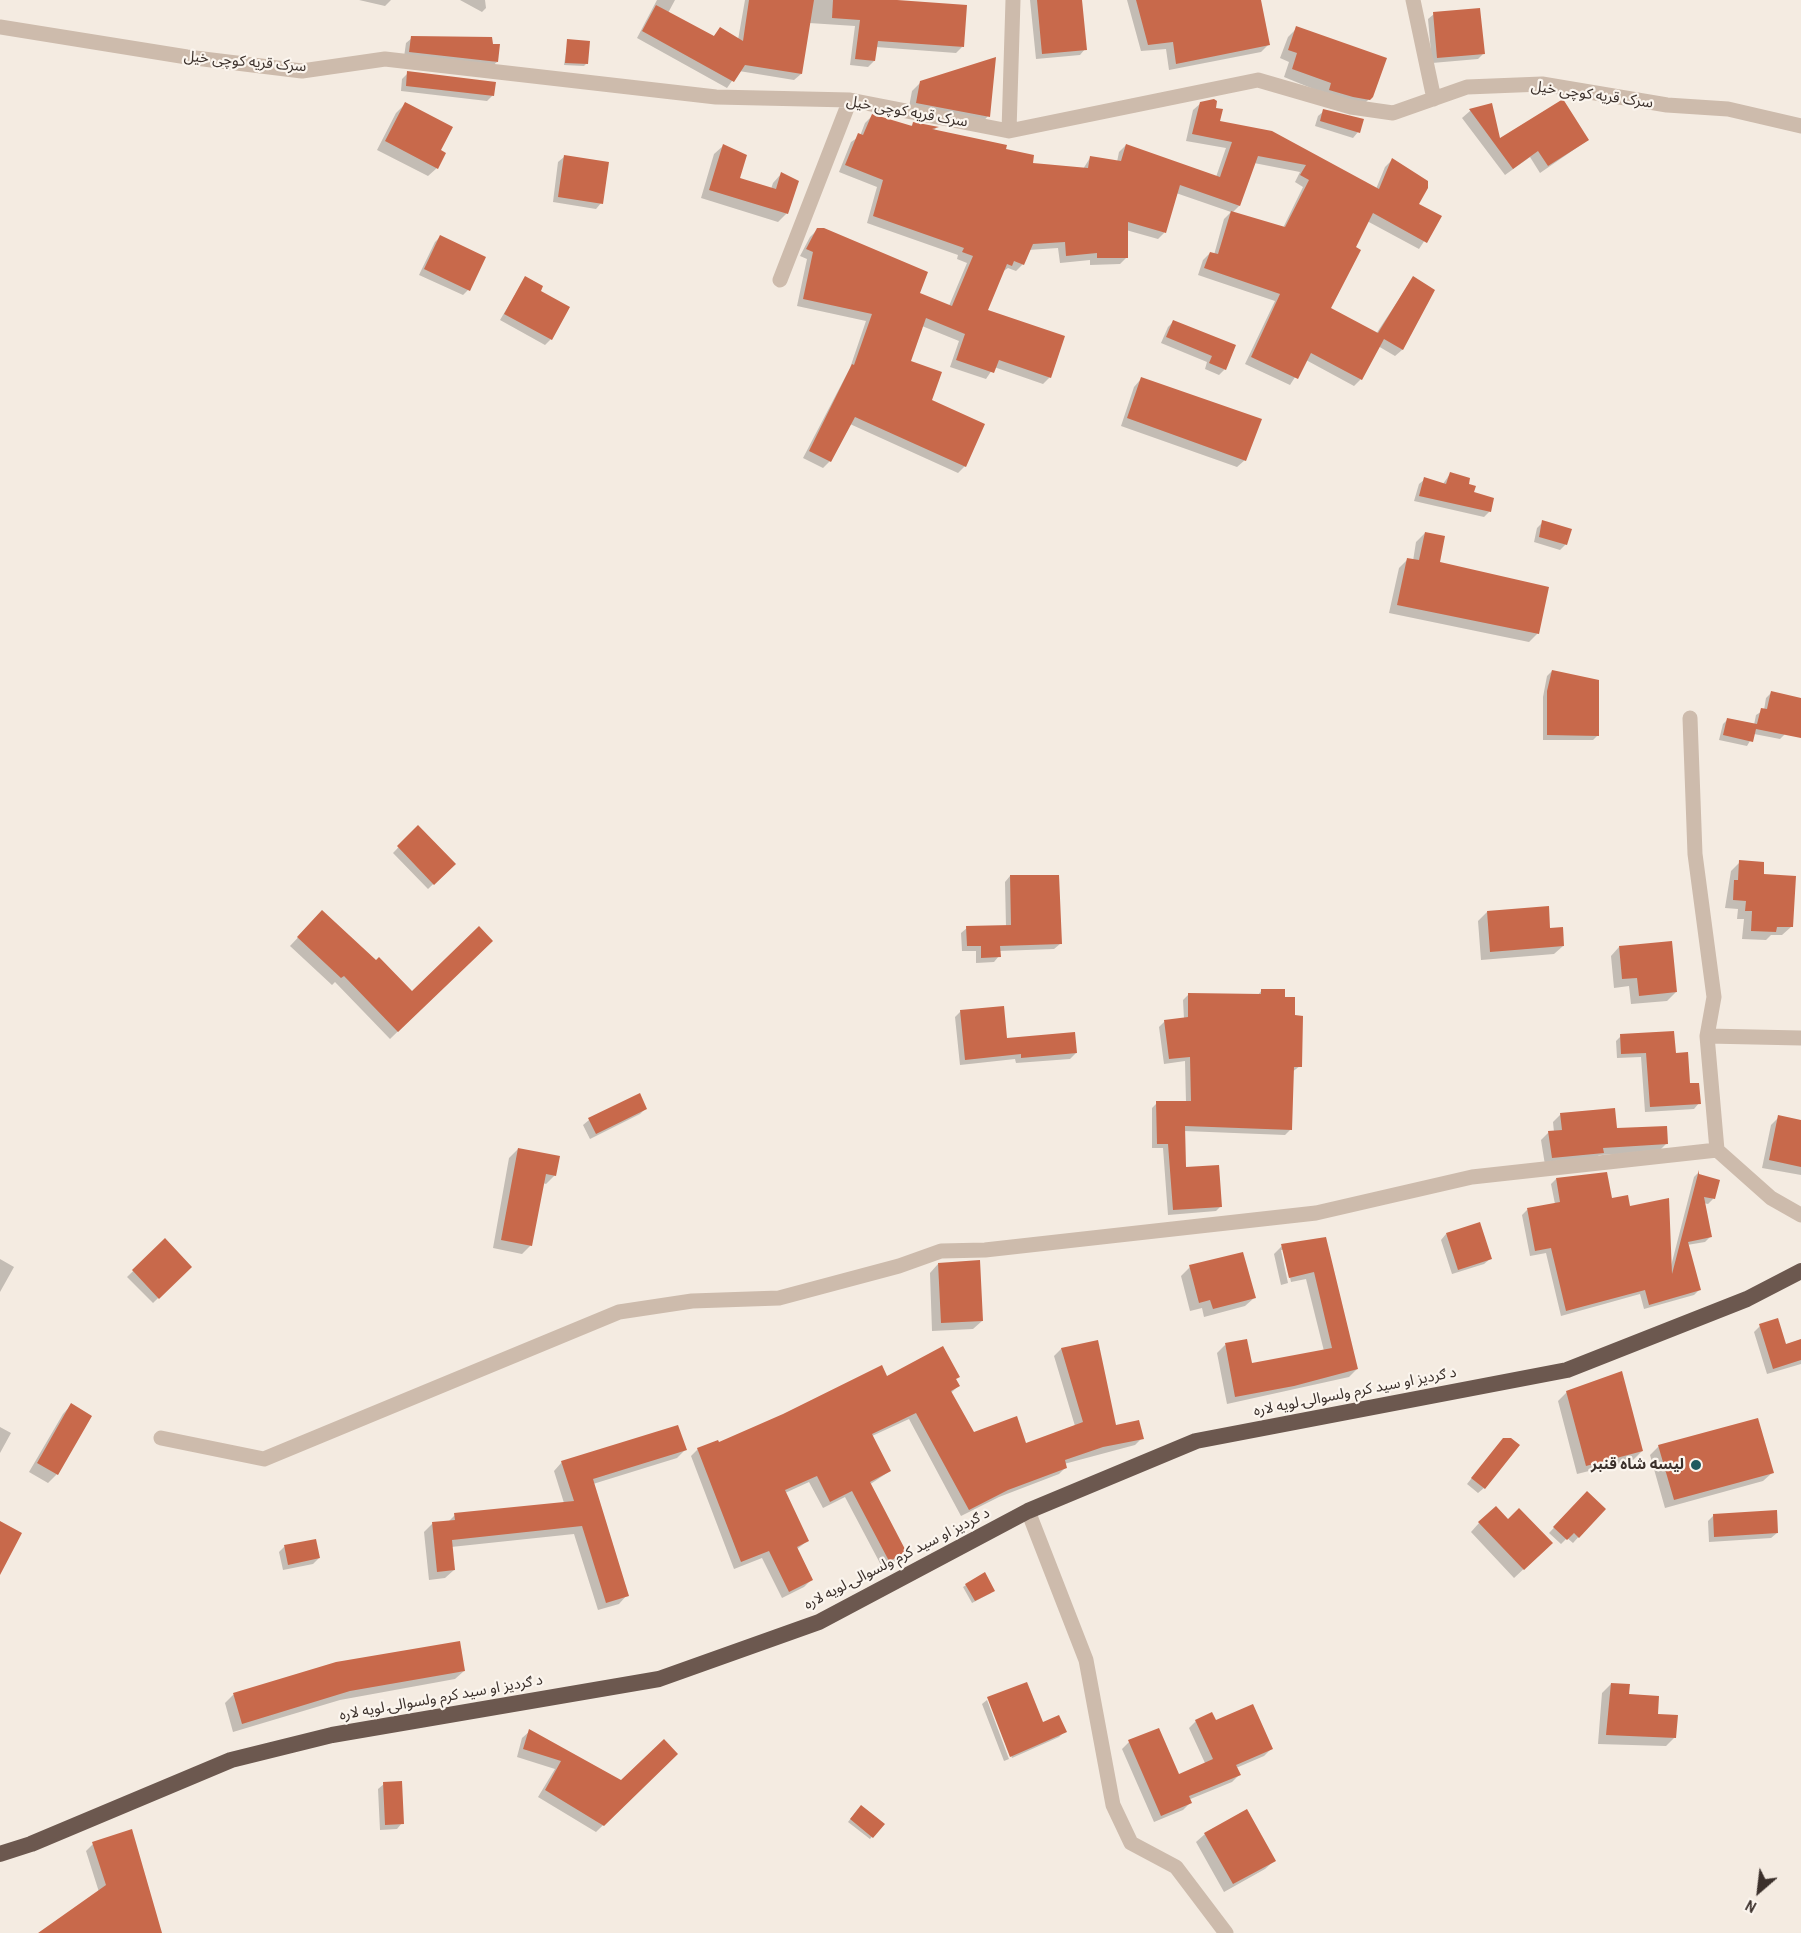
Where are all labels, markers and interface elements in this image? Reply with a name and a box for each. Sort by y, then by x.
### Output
street label: سرک قریه کوچی خیل [183,48,307,76]
street label: سرک قریه کوچی خیل [1530,78,1654,112]
street label: سرک قریه کوچی خیل [845,92,969,132]
street label: د ګردیز او سید کرم ولسوالۍ لویه لاره [1252,1363,1458,1421]
place label: لیسه شاه قنبر [1591,1456,1684,1474]
marker: لیسه شاه قنبر [1689,1458,1703,1472]
street label: د ګردیز او سید کرم ولسوالۍ لویه لاره [801,1504,993,1614]
street label: د ګردیز او سید کرم ولسوالۍ لویه لاره [338,1671,544,1725]
north arrow [1729,1861,1789,1921]
text: N [1741,1895,1760,1919]

